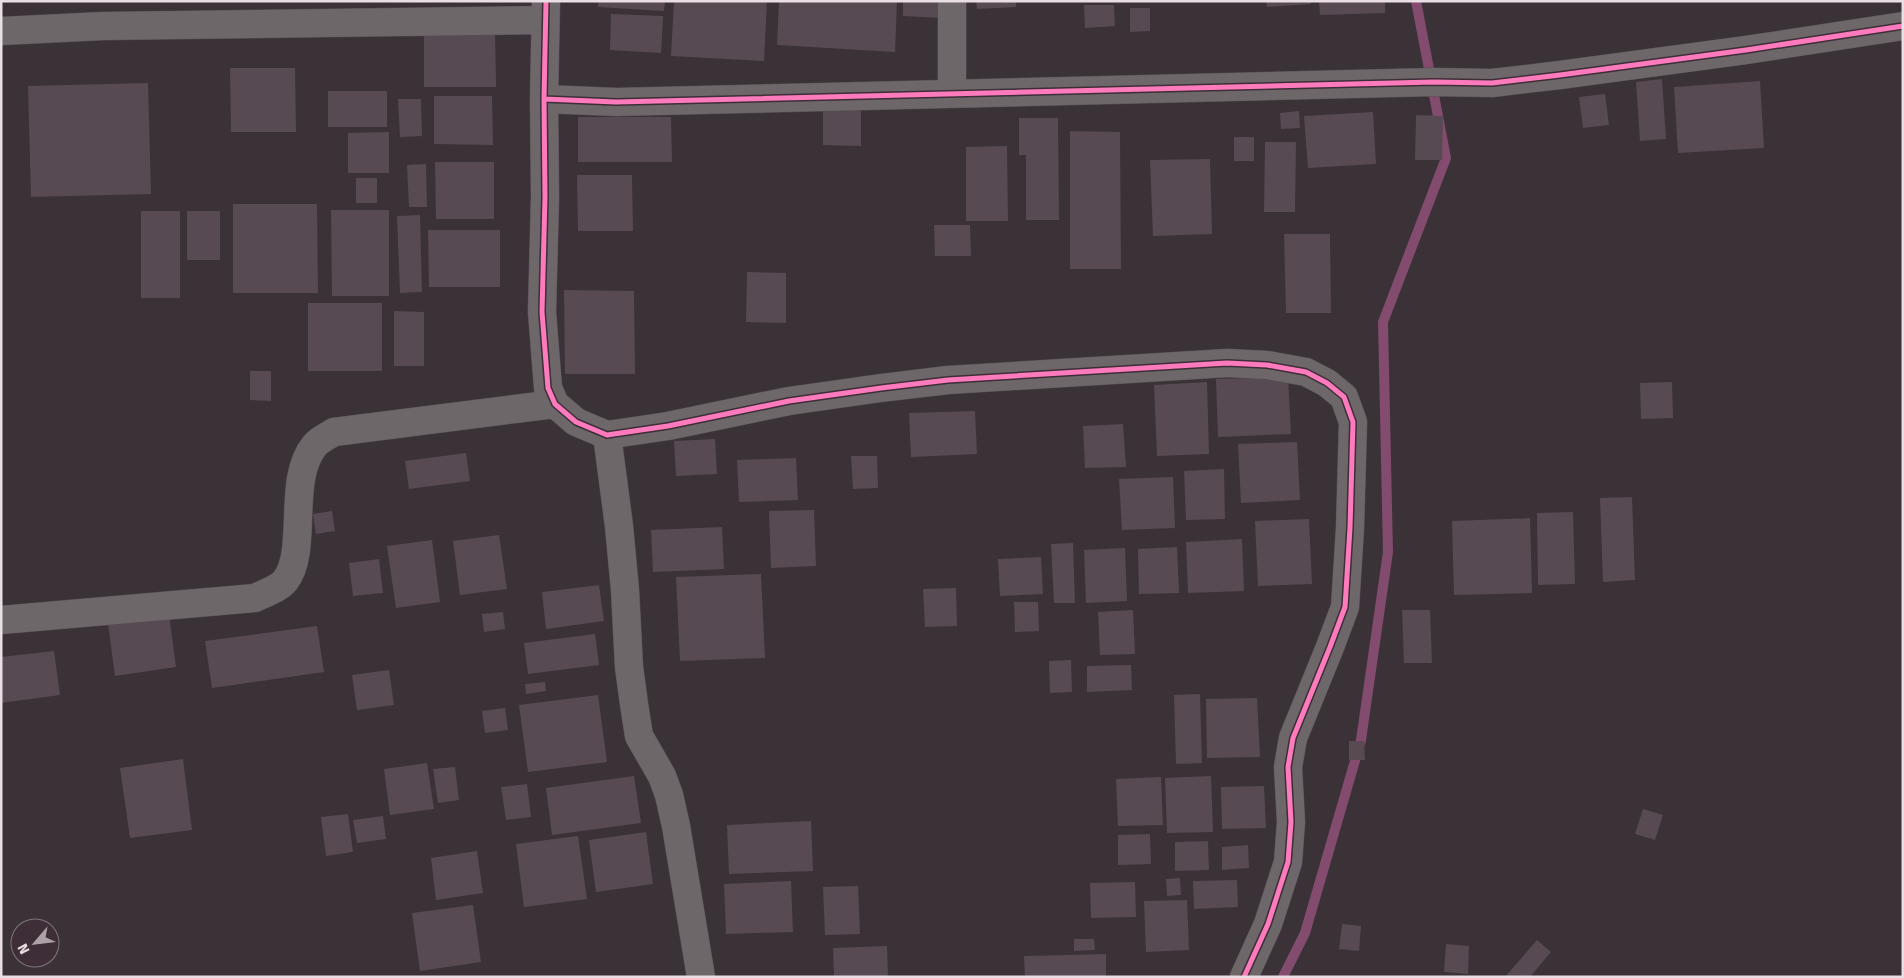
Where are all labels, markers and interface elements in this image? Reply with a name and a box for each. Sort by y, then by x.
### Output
north arrow [10,918,60,968]
text: N [14,941,34,957]

